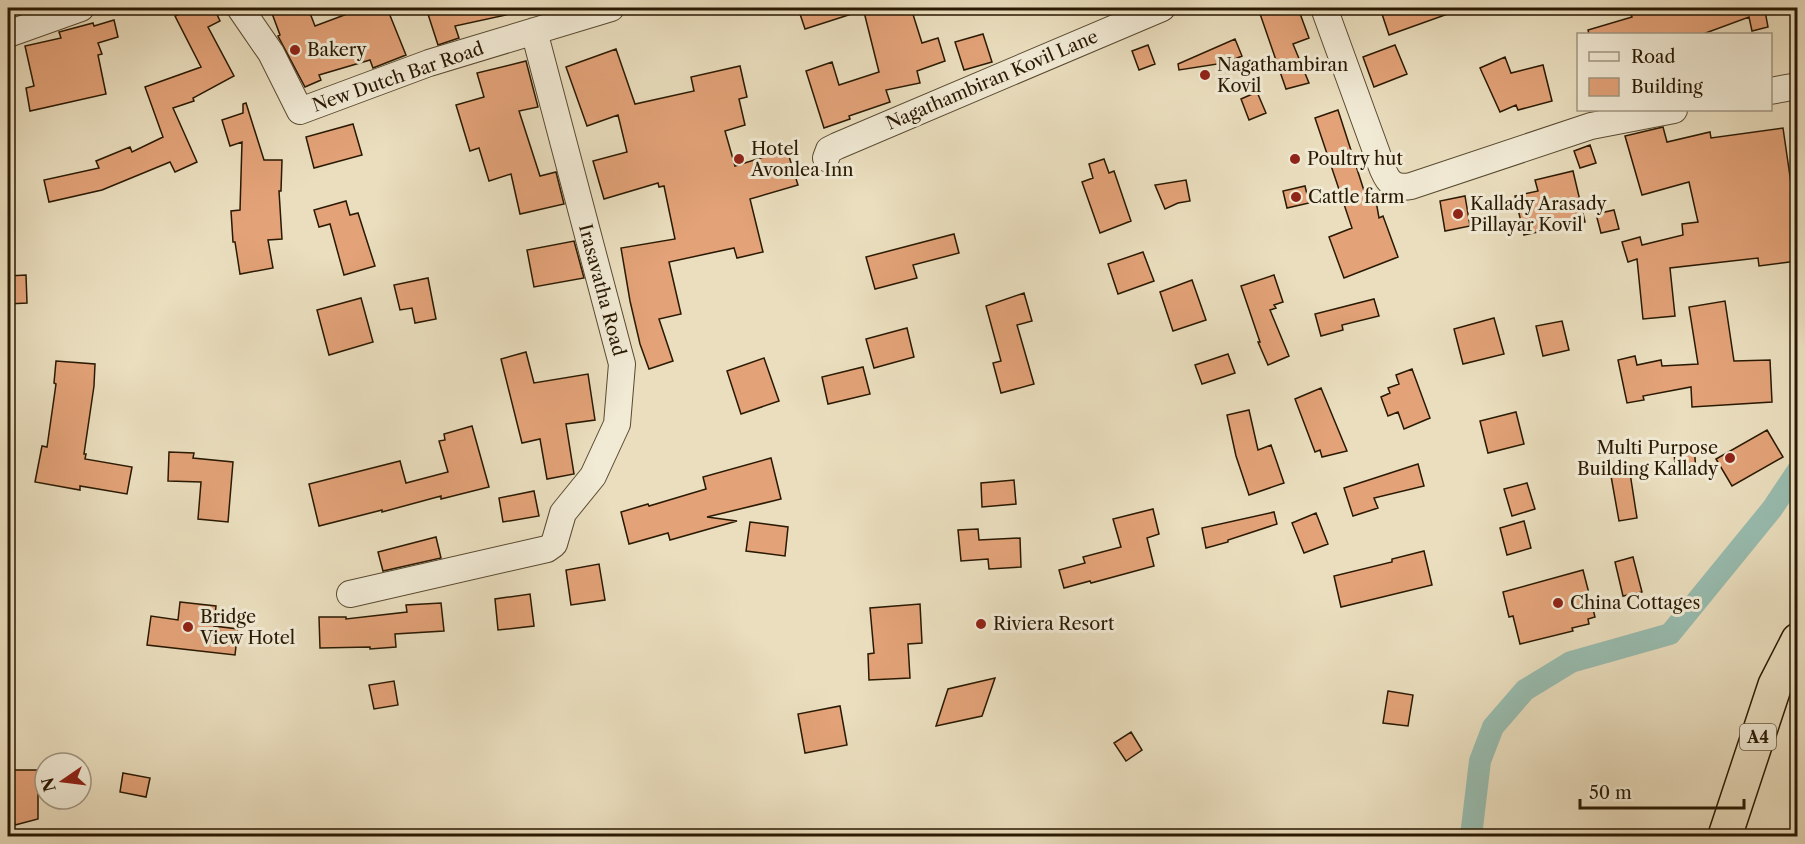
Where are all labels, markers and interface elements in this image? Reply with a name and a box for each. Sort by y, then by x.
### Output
street label: Nagathambiran Kovil Lane [883,25,1101,135]
legend [1577,33,1772,111]
street label: New Dutch Bar Road [310,37,486,117]
place label: Bakery [307,39,367,61]
marker: Bakery [288,43,302,57]
text: Road [1631,46,1676,68]
place label: Nagathambiran Kovil [1217,54,1348,97]
marker: Nagathambiran Kovil [1198,68,1212,82]
text: Building [1631,76,1703,98]
place label: Hotel Avonlea Inn [750,138,854,181]
place label: Poultry hut [1307,148,1403,170]
marker: Hotel Avonlea Inn [732,152,746,166]
marker: Poultry hut [1288,152,1302,166]
place label: Cattle farm [1308,186,1405,208]
marker: Cattle farm [1289,190,1303,204]
place label: Kallady Arasady Pillayar Kovil [1470,193,1607,236]
marker: Kallady Arasady Pillayar Kovil [1451,207,1465,221]
street label: Irasavatha Road [574,222,630,358]
place label: Multi Purpose Building Kallady [1577,437,1719,480]
marker: Multi Purpose Building Kallady [1723,451,1737,465]
place label: China Cottages [1570,592,1700,614]
marker: China Cottages [1551,596,1565,610]
place label: Bridge View Hotel [199,606,295,649]
place label: Riviera Resort [993,613,1115,635]
marker: Riviera Resort [974,617,988,631]
marker: Bridge View Hotel [181,620,195,634]
road number: A4 [1740,724,1776,750]
north arrow [33,751,93,811]
scale bar [1580,772,1744,810]
text: N [37,775,60,794]
text: 50 m [1589,782,1632,804]

